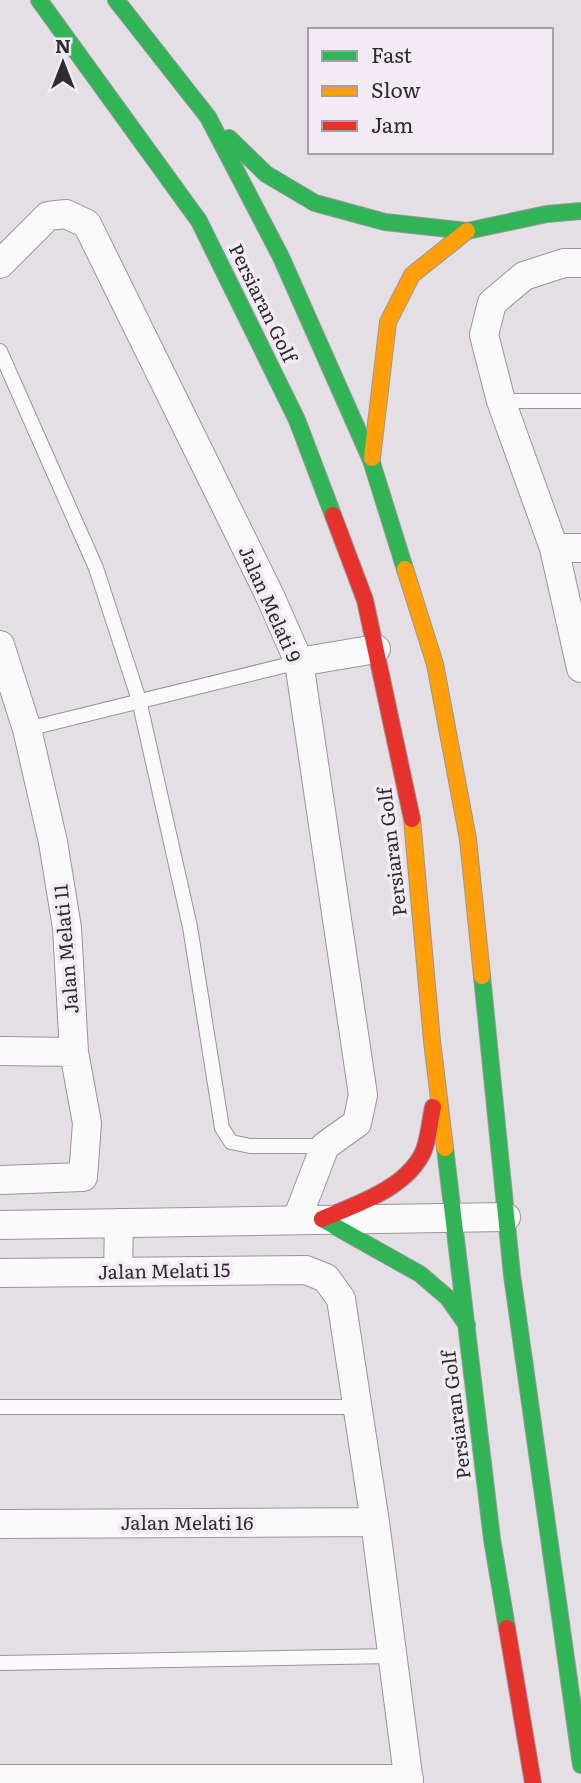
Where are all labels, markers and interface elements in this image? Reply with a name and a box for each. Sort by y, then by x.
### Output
north arrow [28,28,98,98]
legend [308,28,553,154]
text: N [55,31,71,59]
text: Fast [371,38,412,69]
text: Slow [371,73,421,104]
text: Jam [371,108,413,139]
street label: Persiaran Golf [223,238,306,368]
street label: Jalan Melati 9 [233,541,309,666]
street label: Persiaran Golf [369,785,413,918]
street label: Jalan Melati 11 [45,883,85,1015]
street label: Jalan Melati 15 [98,1255,231,1285]
street label: Persiaran Golf [433,1348,477,1481]
street label: Jalan Melati 16 [121,1508,253,1536]

